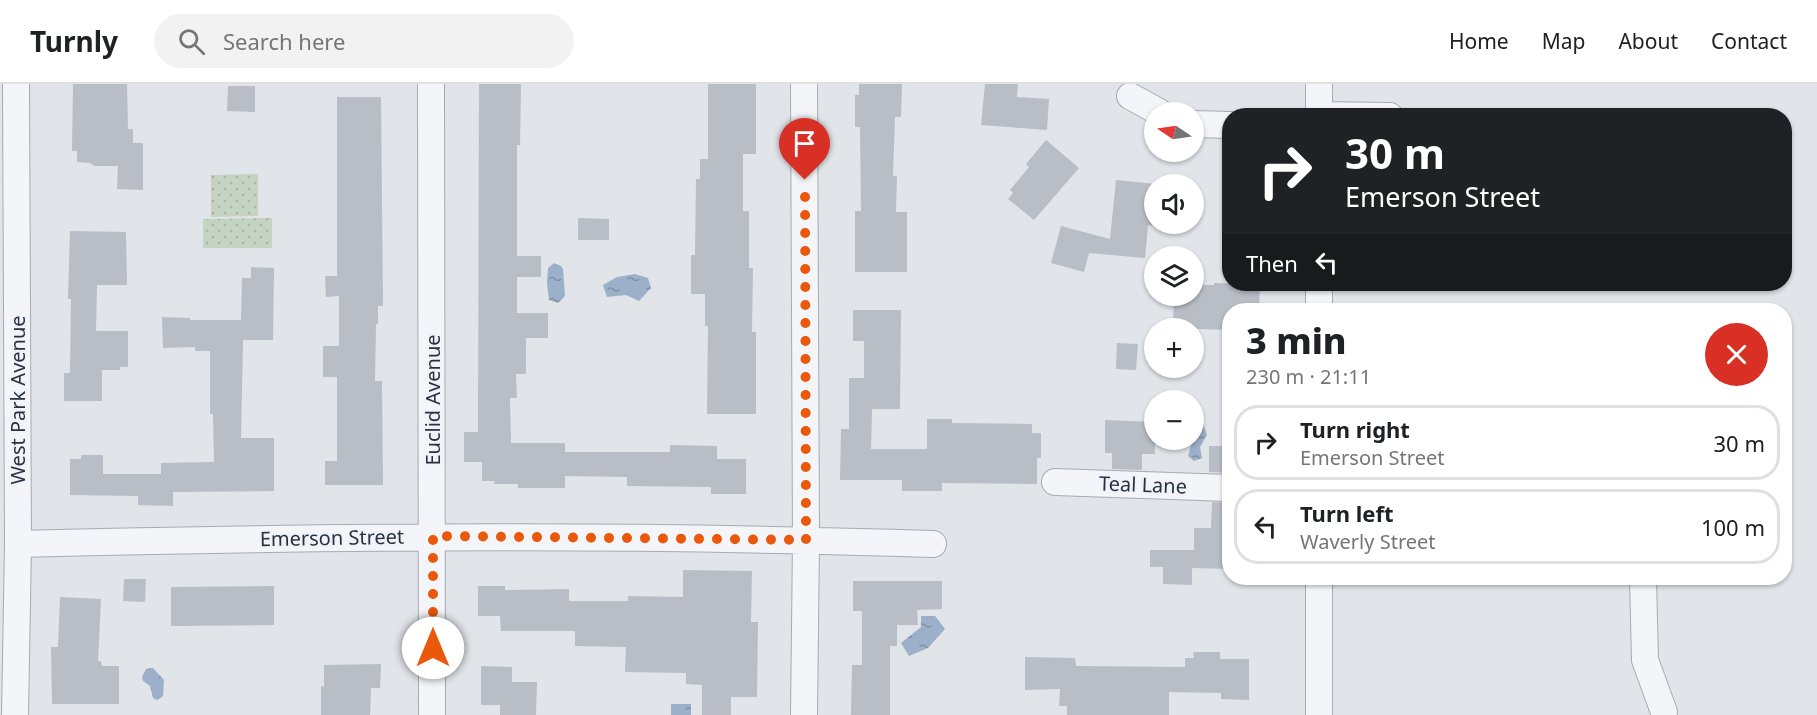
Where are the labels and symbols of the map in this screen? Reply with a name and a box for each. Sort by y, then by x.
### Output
north arrow [1144,102,1204,162]
pin [779,118,830,180]
street label: West Park Avenue [4,315,31,485]
street label: Euclid Avenue [419,334,446,466]
street label: Teal Lane [1099,469,1187,500]
street label: Emerson Street [260,523,404,552]
position arrow [401,616,465,680]

